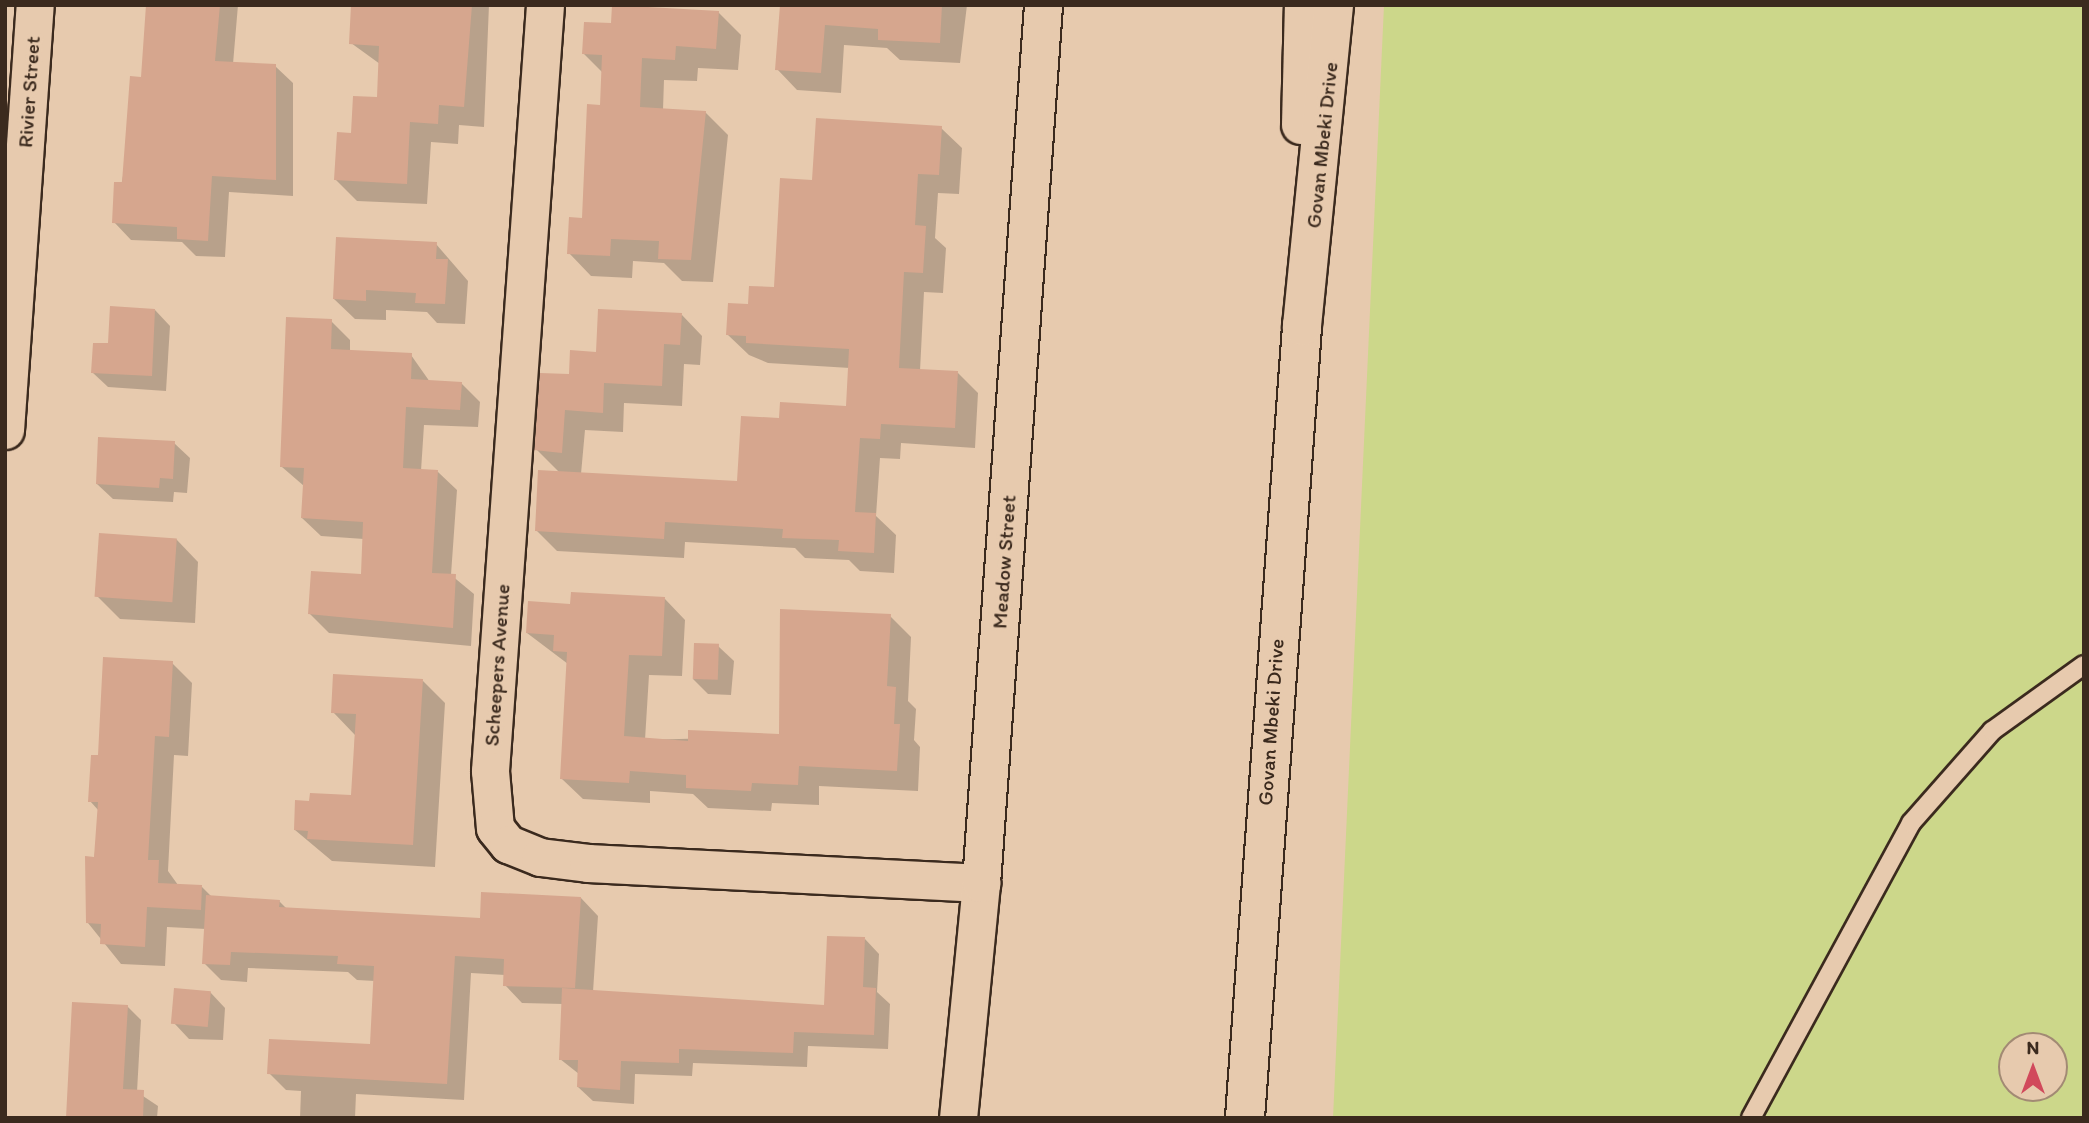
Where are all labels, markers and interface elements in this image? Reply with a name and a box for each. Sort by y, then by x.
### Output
street label: Rivier Street [13,36,45,148]
street label: Govan Mbeki Drive [1301,61,1343,229]
street label: Meadow Street [987,494,1021,630]
street label: Scheepers Avenue [479,583,515,747]
street label: Govan Mbeki Drive [1253,638,1289,806]
north arrow [1998,1032,2068,1102]
text: N [2027,1036,2039,1059]

